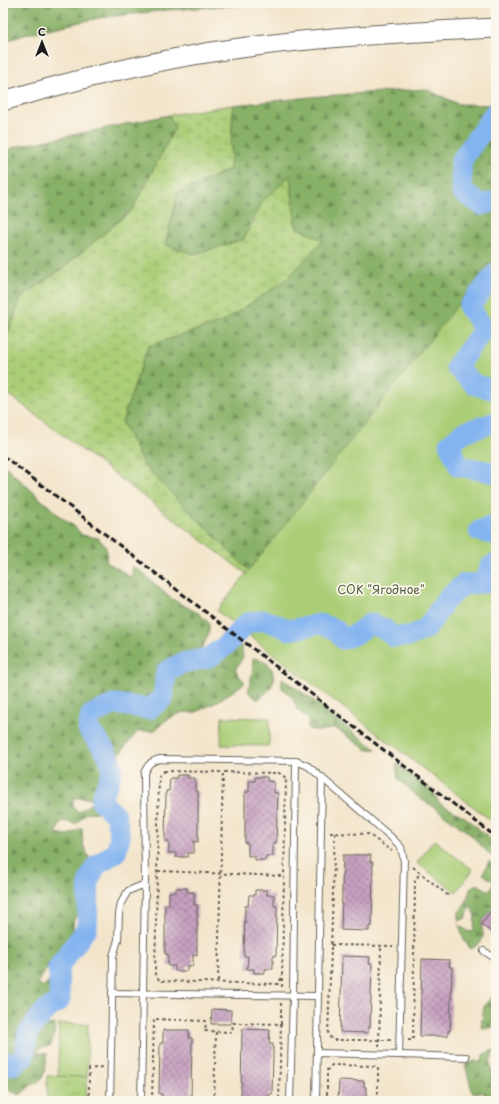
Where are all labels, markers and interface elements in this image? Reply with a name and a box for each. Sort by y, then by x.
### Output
north arrow [22,22,62,62]
text: С [38,23,46,40]
park label: СОК "Ягодное" [337,580,425,598]

